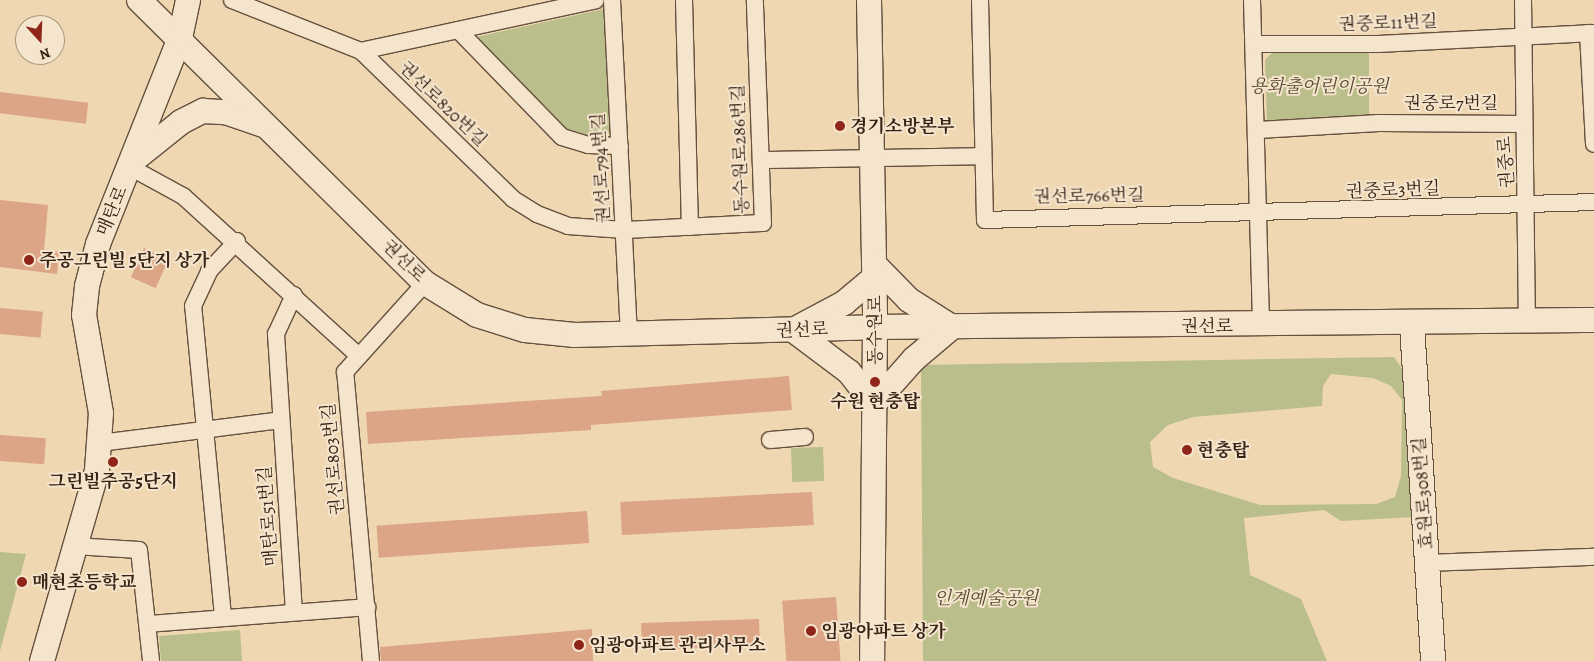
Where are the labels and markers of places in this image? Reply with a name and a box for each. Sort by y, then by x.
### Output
place label: 경기소방본부 [850,115,954,137]
marker: 경기소방본부 [834,120,846,132]
place label: 주공그린빌 5단지 상가 [39,249,209,271]
marker: 주공그린빌 5단지 상가 [23,254,35,266]
marker: 수원 현충탑 [869,376,881,388]
place label: 수원 현충탑 [830,390,920,412]
place label: 현충탑 [1197,439,1249,461]
marker: 현충탑 [1181,444,1193,456]
marker: 그린빌주공5단지 [107,456,119,468]
place label: 그린빌주공5단지 [48,470,178,492]
place label: 매현초등학교 [32,571,136,593]
marker: 매현초등학교 [16,576,28,588]
place label: 임광아파트 상가 [821,620,946,642]
marker: 임광아파트 상가 [805,625,817,637]
place label: 임광아파트 관리사무소 [589,634,766,656]
marker: 임광아파트 관리사무소 [573,639,585,651]

